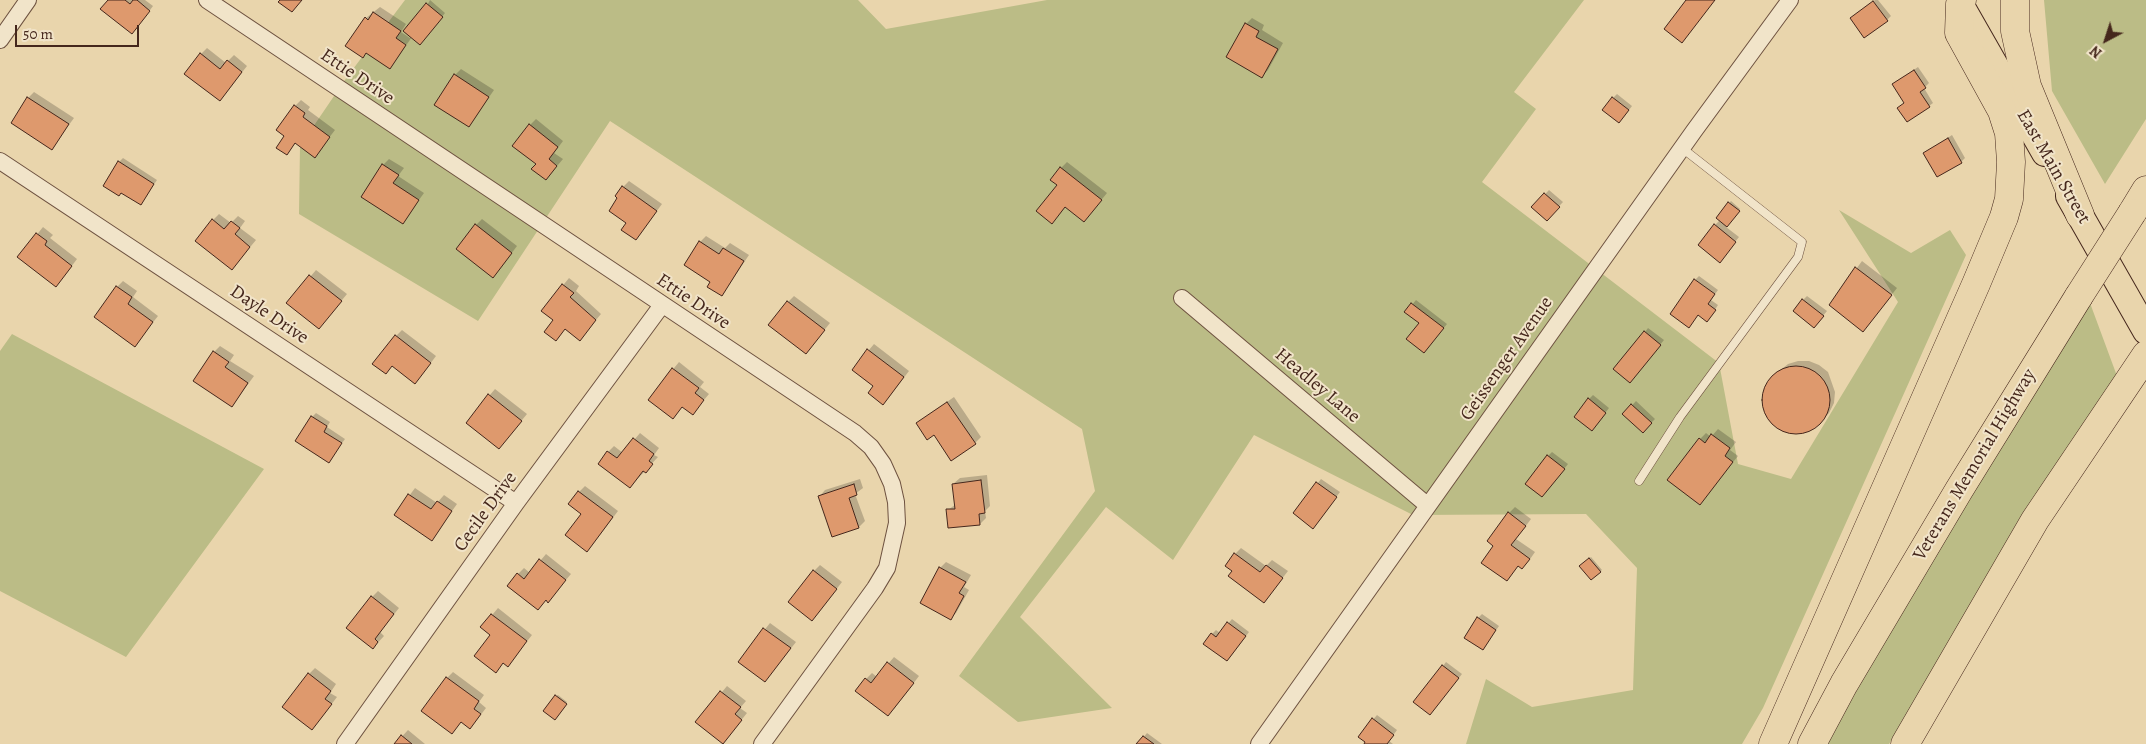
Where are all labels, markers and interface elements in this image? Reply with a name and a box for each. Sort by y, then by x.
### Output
scale bar [18,15,141,47]
north arrow [2081,15,2131,65]
text: 50 m [23,24,53,44]
text: N [2086,41,2106,62]
street label: Ettie Drive [316,44,398,110]
street label: East Main Street [2011,106,2095,228]
street label: Ettie Drive [652,269,734,335]
street label: Dayle Drive [225,280,313,350]
street label: Geissenger Avenue [1456,293,1558,425]
street label: Headley Lane [1270,344,1364,428]
street label: Veterans Memorial Highway [1909,365,2041,565]
street label: Cecile Drive [449,468,523,556]

